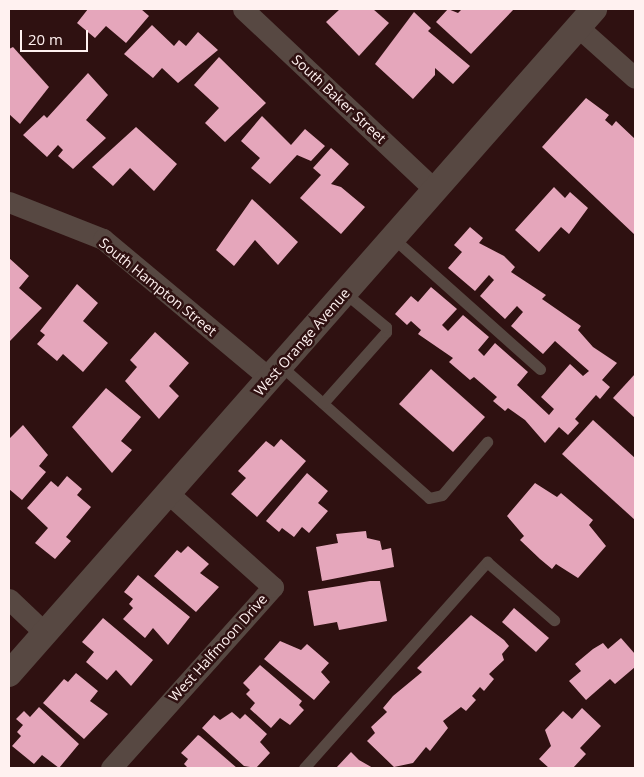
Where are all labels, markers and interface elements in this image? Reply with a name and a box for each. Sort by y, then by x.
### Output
scale bar [22,20,90,52]
text: 20 m [28,29,63,49]
street label: South Baker Street [289,51,389,147]
street label: South Hampton Street [96,234,220,340]
street label: West Orange Avenue [251,285,353,399]
street label: West Halfmoon Drive [165,591,271,705]

